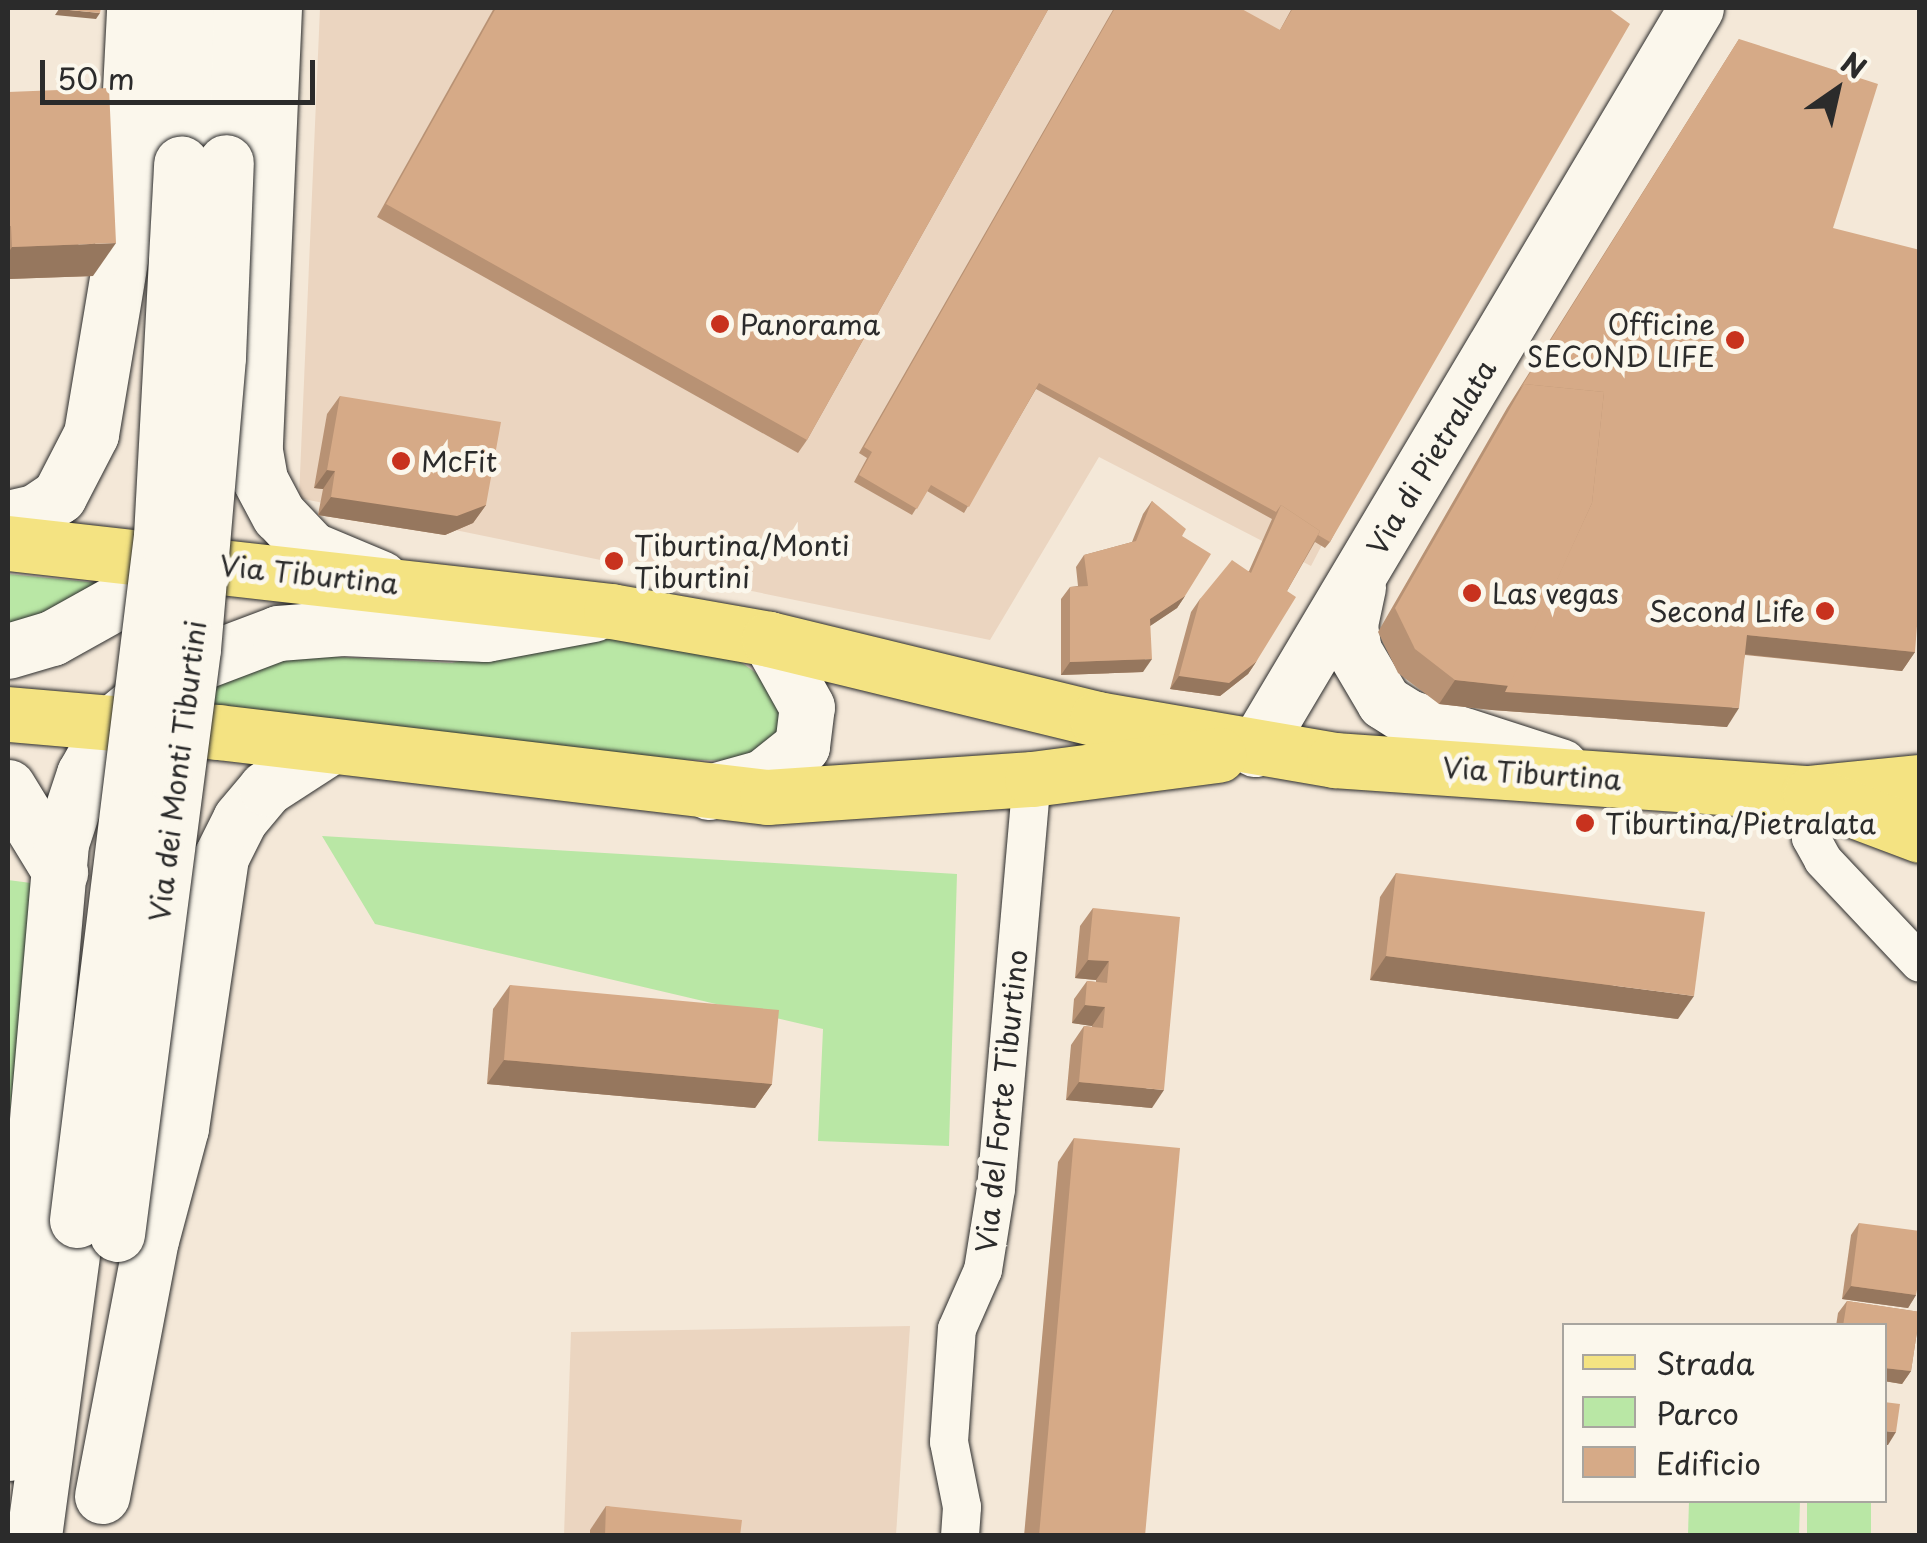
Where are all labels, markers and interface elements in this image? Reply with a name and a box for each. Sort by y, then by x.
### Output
scale bar [45,40,320,102]
north arrow [1787,40,1887,140]
text: N [1833,41,1875,89]
text: 50 m [57,55,135,100]
place label: Panorama [740,307,880,341]
place label: Officine SECOND LIFE [1527,307,1715,373]
marker: Panorama [709,313,731,335]
marker: Officine SECOND LIFE [1724,329,1746,351]
street label: Via di Pietralata [1360,354,1502,560]
place label: McFit [421,444,497,478]
marker: McFit [390,450,412,472]
place label: Tiburtina/Monti Tiburtini [634,528,850,594]
street label: Via Tiburtina [218,548,400,600]
marker: Tiburtina/Monti Tiburtini [603,550,625,572]
place label: Las vegas [1492,576,1620,610]
marker: Las vegas [1461,582,1483,604]
place label: Second Life [1650,594,1805,628]
marker: Second Life [1814,600,1836,622]
street label: Via dei Monti Tiburtini [142,618,212,924]
street label: Via Tiburtina [1442,750,1622,796]
place label: Tiburtina/Pietralata [1605,806,1876,840]
marker: Tiburtina/Pietralata [1574,812,1596,834]
street label: Via del Forte Tiburtino [968,948,1034,1254]
legend [1562,1323,1887,1503]
text: Strada [1656,1340,1755,1385]
text: Parco [1656,1390,1739,1435]
text: Edificio [1656,1440,1761,1485]

